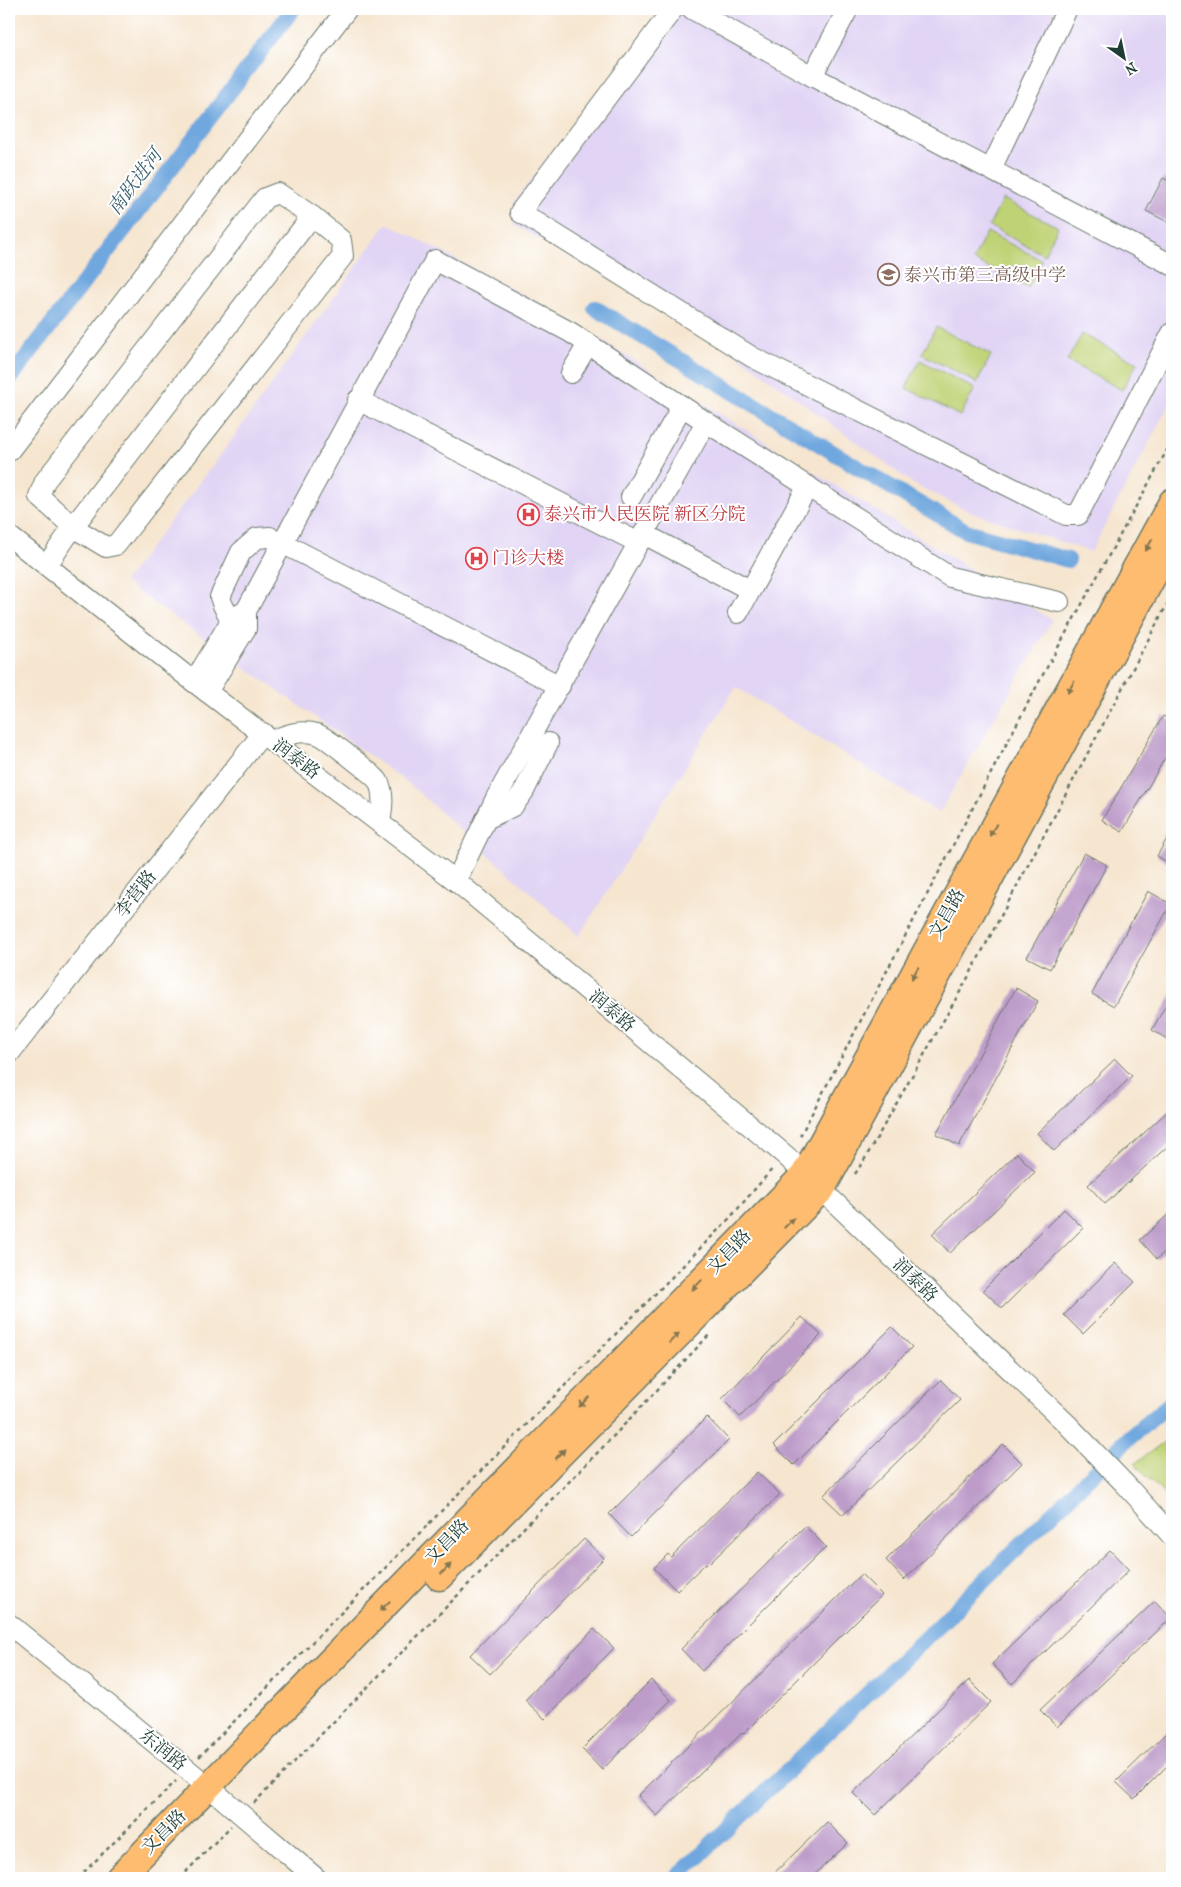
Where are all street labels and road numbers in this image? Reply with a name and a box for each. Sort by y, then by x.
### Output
street label: 润泰路 [268,734,324,784]
street label: 李营路 [111,866,161,922]
street label: 文昌路 [925,885,969,943]
street label: 润泰路 [585,986,639,1036]
street label: 文昌路 [703,1225,755,1279]
street label: 润泰路 [888,1254,942,1306]
street label: 文昌路 [421,1515,473,1569]
street label: 东润路 [135,1725,191,1775]
street label: 文昌路 [137,1805,191,1859]

